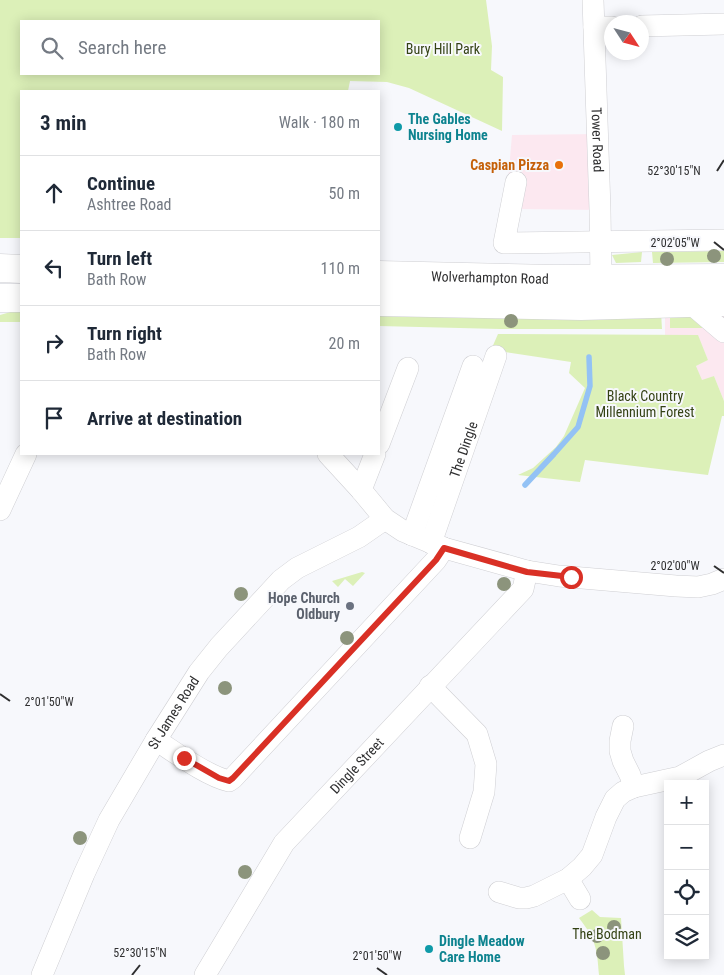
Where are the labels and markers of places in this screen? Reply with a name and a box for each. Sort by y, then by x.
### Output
place label: The Gables Nursing Home [408,111,488,143]
marker: The Gables Nursing Home [392,121,404,133]
place label: Caspian Pizza [470,157,549,173]
marker: Caspian Pizza [553,159,565,171]
place label: Hope Church Oldbury [268,590,341,622]
marker: Hope Church Oldbury [344,600,356,612]
place label: Dingle Meadow Care Home [439,933,525,965]
marker: Dingle Meadow Care Home [423,943,435,955]

